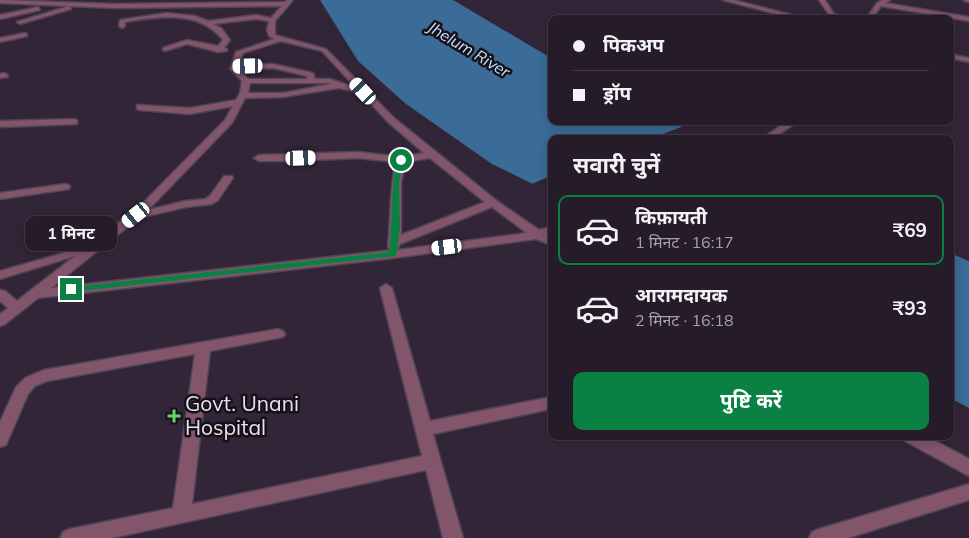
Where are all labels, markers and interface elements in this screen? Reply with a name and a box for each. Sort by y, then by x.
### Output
water label: Jhelum River [423,16,515,82]
text: पिकअप [603,33,664,57]
car [232,58,263,74]
car [347,75,378,107]
text: ड्रॉप [603,81,631,105]
route start [390,149,412,171]
car [285,150,316,166]
text: सवारी चुनें [573,151,660,179]
car [119,200,152,230]
text: किफ़ायती [635,205,707,229]
icon: car [575,208,620,253]
callout: 1 मिनट [25,216,117,252]
text: ₹69 [893,218,927,242]
text: 1 मिनट [47,223,95,243]
text: 1 मिनट · 16:17 [635,232,734,252]
car [431,238,462,256]
route end [60,278,82,300]
text: आरामदायक [635,283,727,307]
icon: car [575,286,620,331]
text: ₹93 [893,296,927,320]
text: 2 मिनट · 16:18 [635,310,734,330]
button: पुष्टि करें [573,372,929,430]
place label: Govt. Unani Hospital [185,390,299,440]
marker: Govt. Unani Hospital [167,409,181,423]

